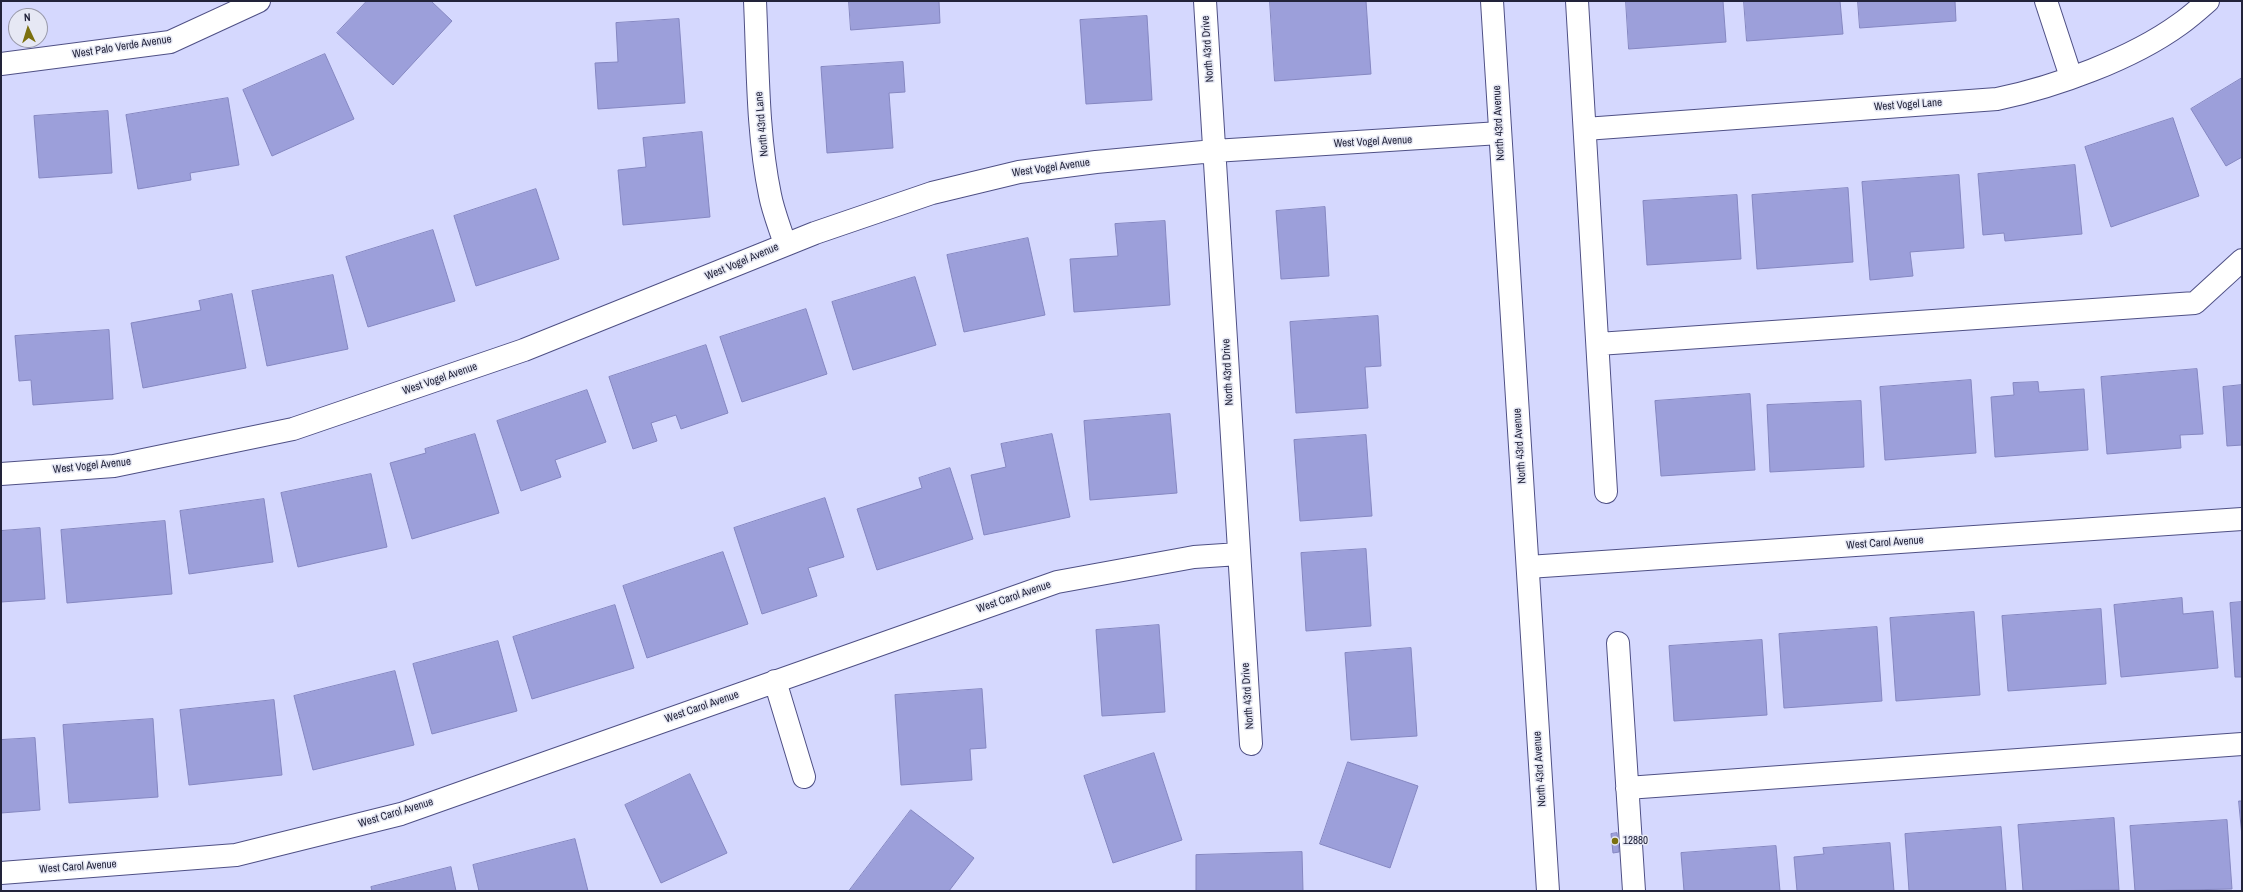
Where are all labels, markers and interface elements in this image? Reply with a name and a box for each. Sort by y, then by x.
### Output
north arrow [8,8,48,48]
text: N [23,10,31,24]
street label: North 43rd Drive [1199,15,1217,83]
street label: West Palo Verde Avenue [72,33,172,61]
street label: North 43rd Avenue [1490,85,1508,161]
street label: North 43rd Lane [753,91,771,157]
street label: West Vogel Lane [1874,96,1942,114]
street label: West Vogel Avenue [1333,133,1413,151]
street label: West Vogel Avenue [1011,156,1091,180]
street label: West Vogel Avenue [703,241,781,283]
street label: North 43rd Drive [1220,338,1236,406]
street label: West Vogel Avenue [401,360,479,398]
street label: North 43rd Avenue [1511,408,1529,484]
street label: West Vogel Avenue [52,455,132,477]
street label: West Carol Avenue [1846,534,1924,552]
street label: West Carol Avenue [975,578,1053,616]
street label: North 43rd Drive [1239,662,1257,730]
street label: West Carol Avenue [663,688,741,726]
street label: North 43rd Avenue [1531,731,1549,807]
street label: West Carol Avenue [357,795,435,831]
place label: 12880 [1623,834,1648,848]
marker: 12880 [1610,836,1620,846]
street label: West Carol Avenue [39,858,117,876]

